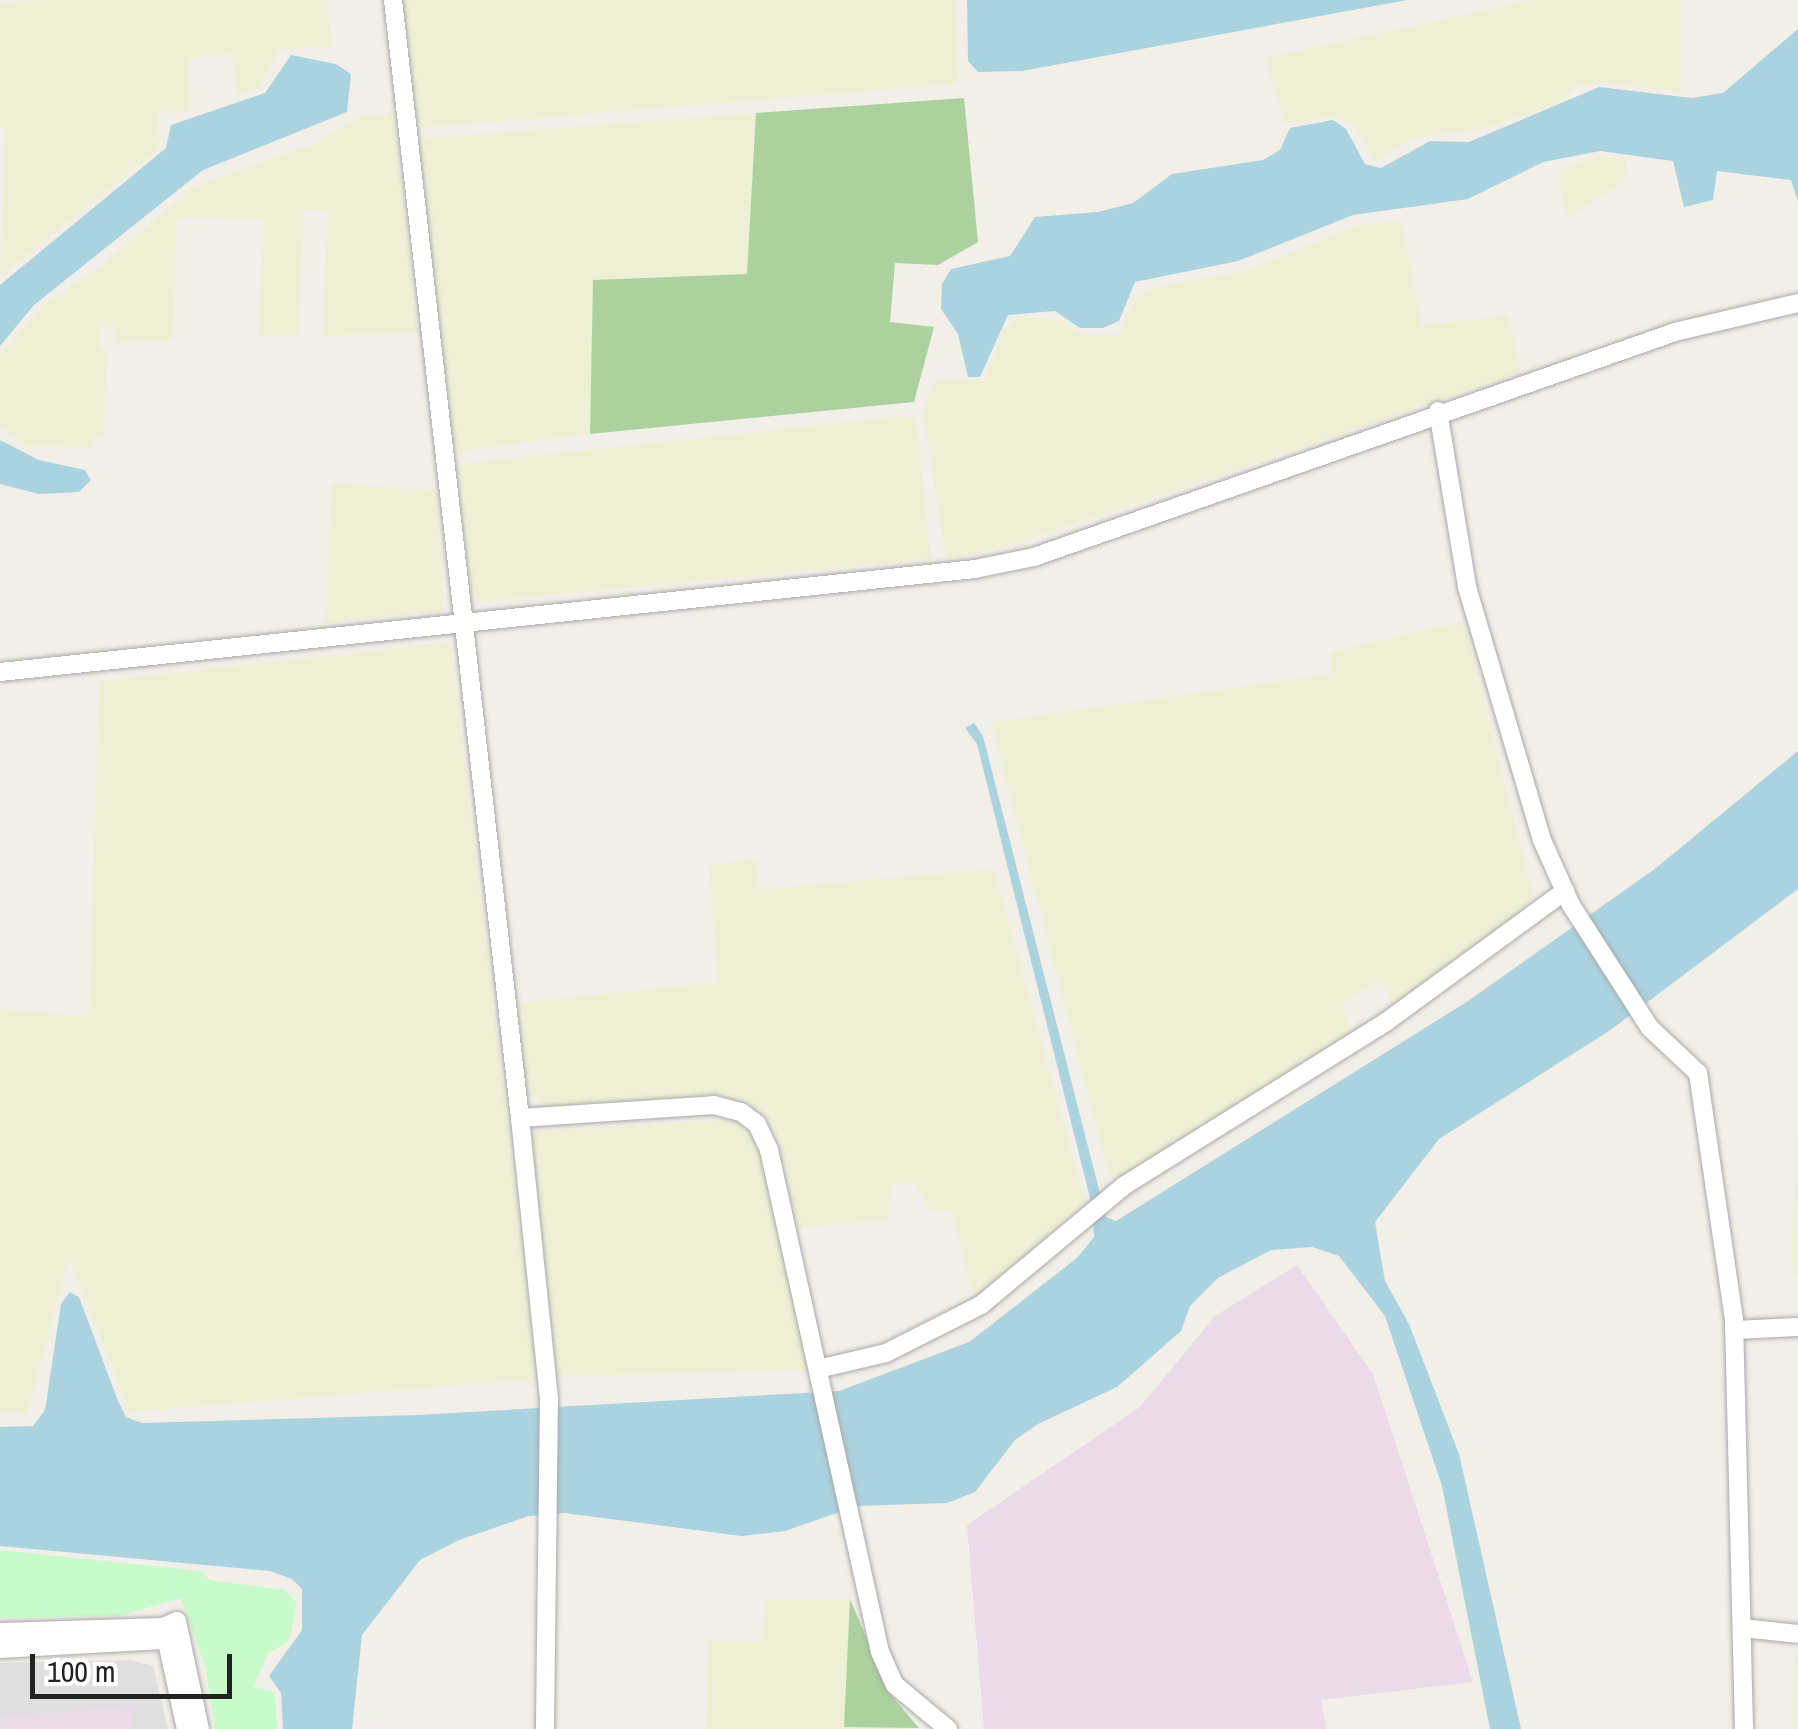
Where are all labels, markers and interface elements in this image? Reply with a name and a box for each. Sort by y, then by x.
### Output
scale bar [35,1634,238,1696]
text: 100 m [47,1651,115,1691]

